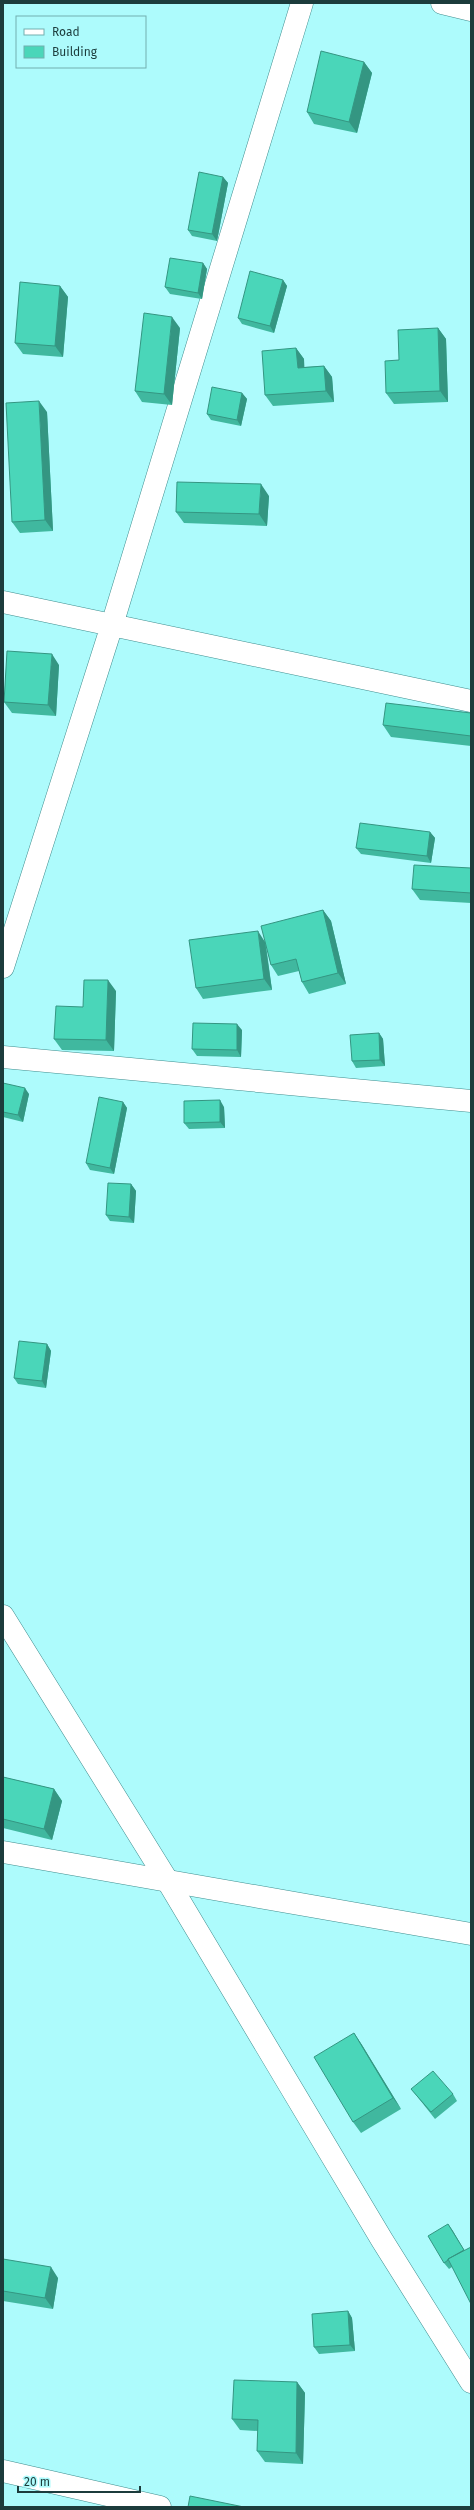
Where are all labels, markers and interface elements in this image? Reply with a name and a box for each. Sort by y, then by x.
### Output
legend [16,16,146,68]
text: Road [52,25,80,39]
text: Building [52,45,98,59]
scale bar [18,2468,140,2494]
text: 20 m [24,2475,50,2489]

